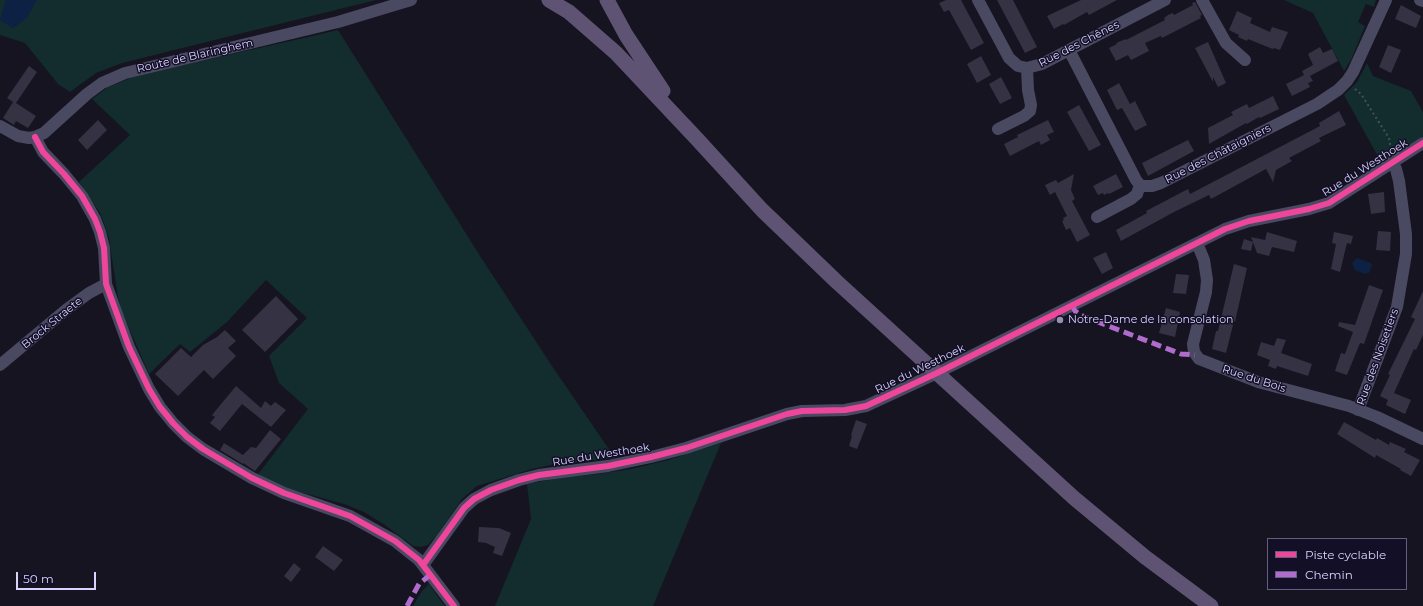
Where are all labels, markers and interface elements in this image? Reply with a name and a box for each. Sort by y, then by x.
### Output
street label: Rue des Chênes [1037,18,1121,70]
street label: Route de Blaringhem [136,36,254,76]
street label: Rue des Châtaigniers [1163,122,1273,186]
street label: Rue du Westhoek [1320,136,1410,200]
street label: Brock Straete [19,295,85,351]
street label: Rue des Noisetiers [1354,307,1402,407]
place label: Notre-Dame de la consolation [1068,313,1234,327]
marker: Notre-Dame de la consolation [1055,315,1065,325]
street label: Rue du Westhoek [873,342,967,396]
street label: Rue du Bois [1221,363,1287,395]
street label: Rue du Westhoek [551,441,651,469]
legend [1267,538,1407,590]
text: Piste cyclable [1305,547,1386,562]
scale bar [18,564,98,590]
text: Chemin [1305,567,1353,582]
text: 50 m [23,571,54,586]

